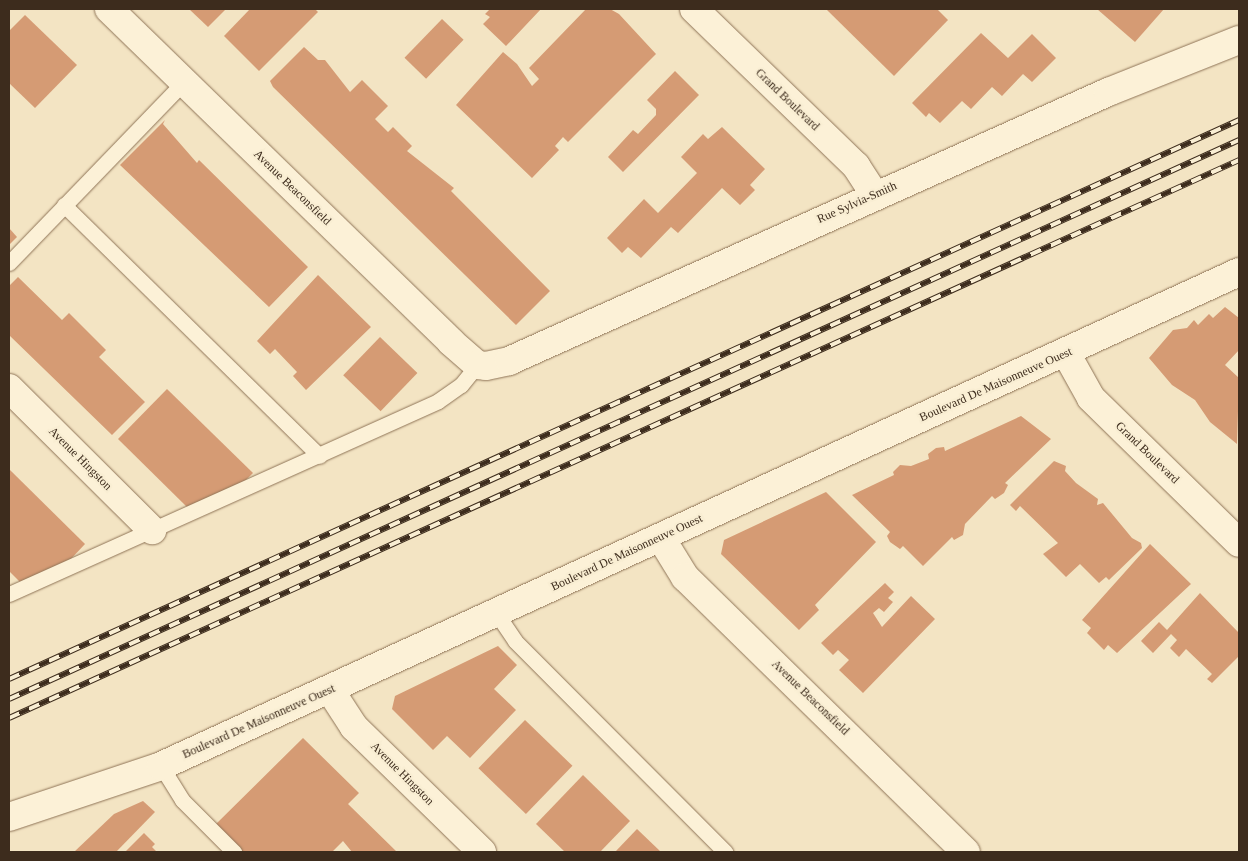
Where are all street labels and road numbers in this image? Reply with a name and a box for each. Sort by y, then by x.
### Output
street label: Grand Boulevard [752,66,822,134]
street label: Avenue Beaconsfield [250,147,334,229]
street label: Rue Sylvia-Smith [815,179,899,227]
street label: Boulevard De Maisonneuve Ouest [917,345,1075,425]
street label: Grand Boulevard [1112,419,1182,487]
street label: Avenue Hingston [45,424,115,494]
street label: Boulevard De Maisonneuve Ouest [549,511,705,595]
street label: Avenue Beaconsfield [768,657,852,739]
street label: Boulevard De Maisonneuve Ouest [180,682,338,762]
street label: Avenue Hingston [367,739,437,809]

